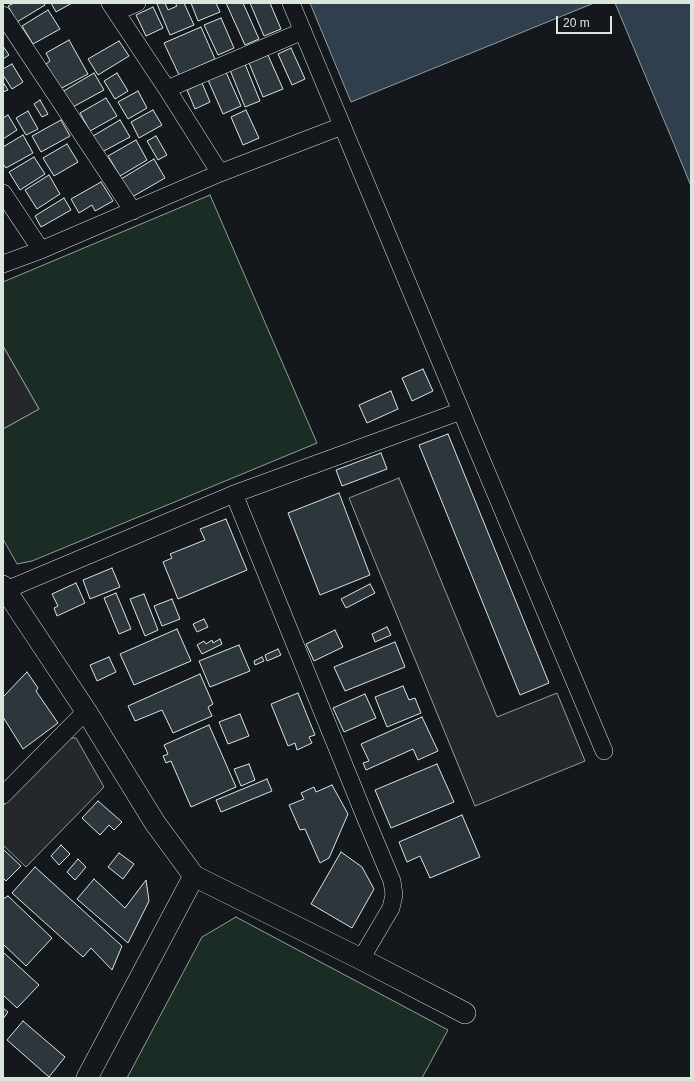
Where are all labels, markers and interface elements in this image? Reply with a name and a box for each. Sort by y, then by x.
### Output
scale bar [558,8,614,34]
text: 20 m [563,16,590,30]

